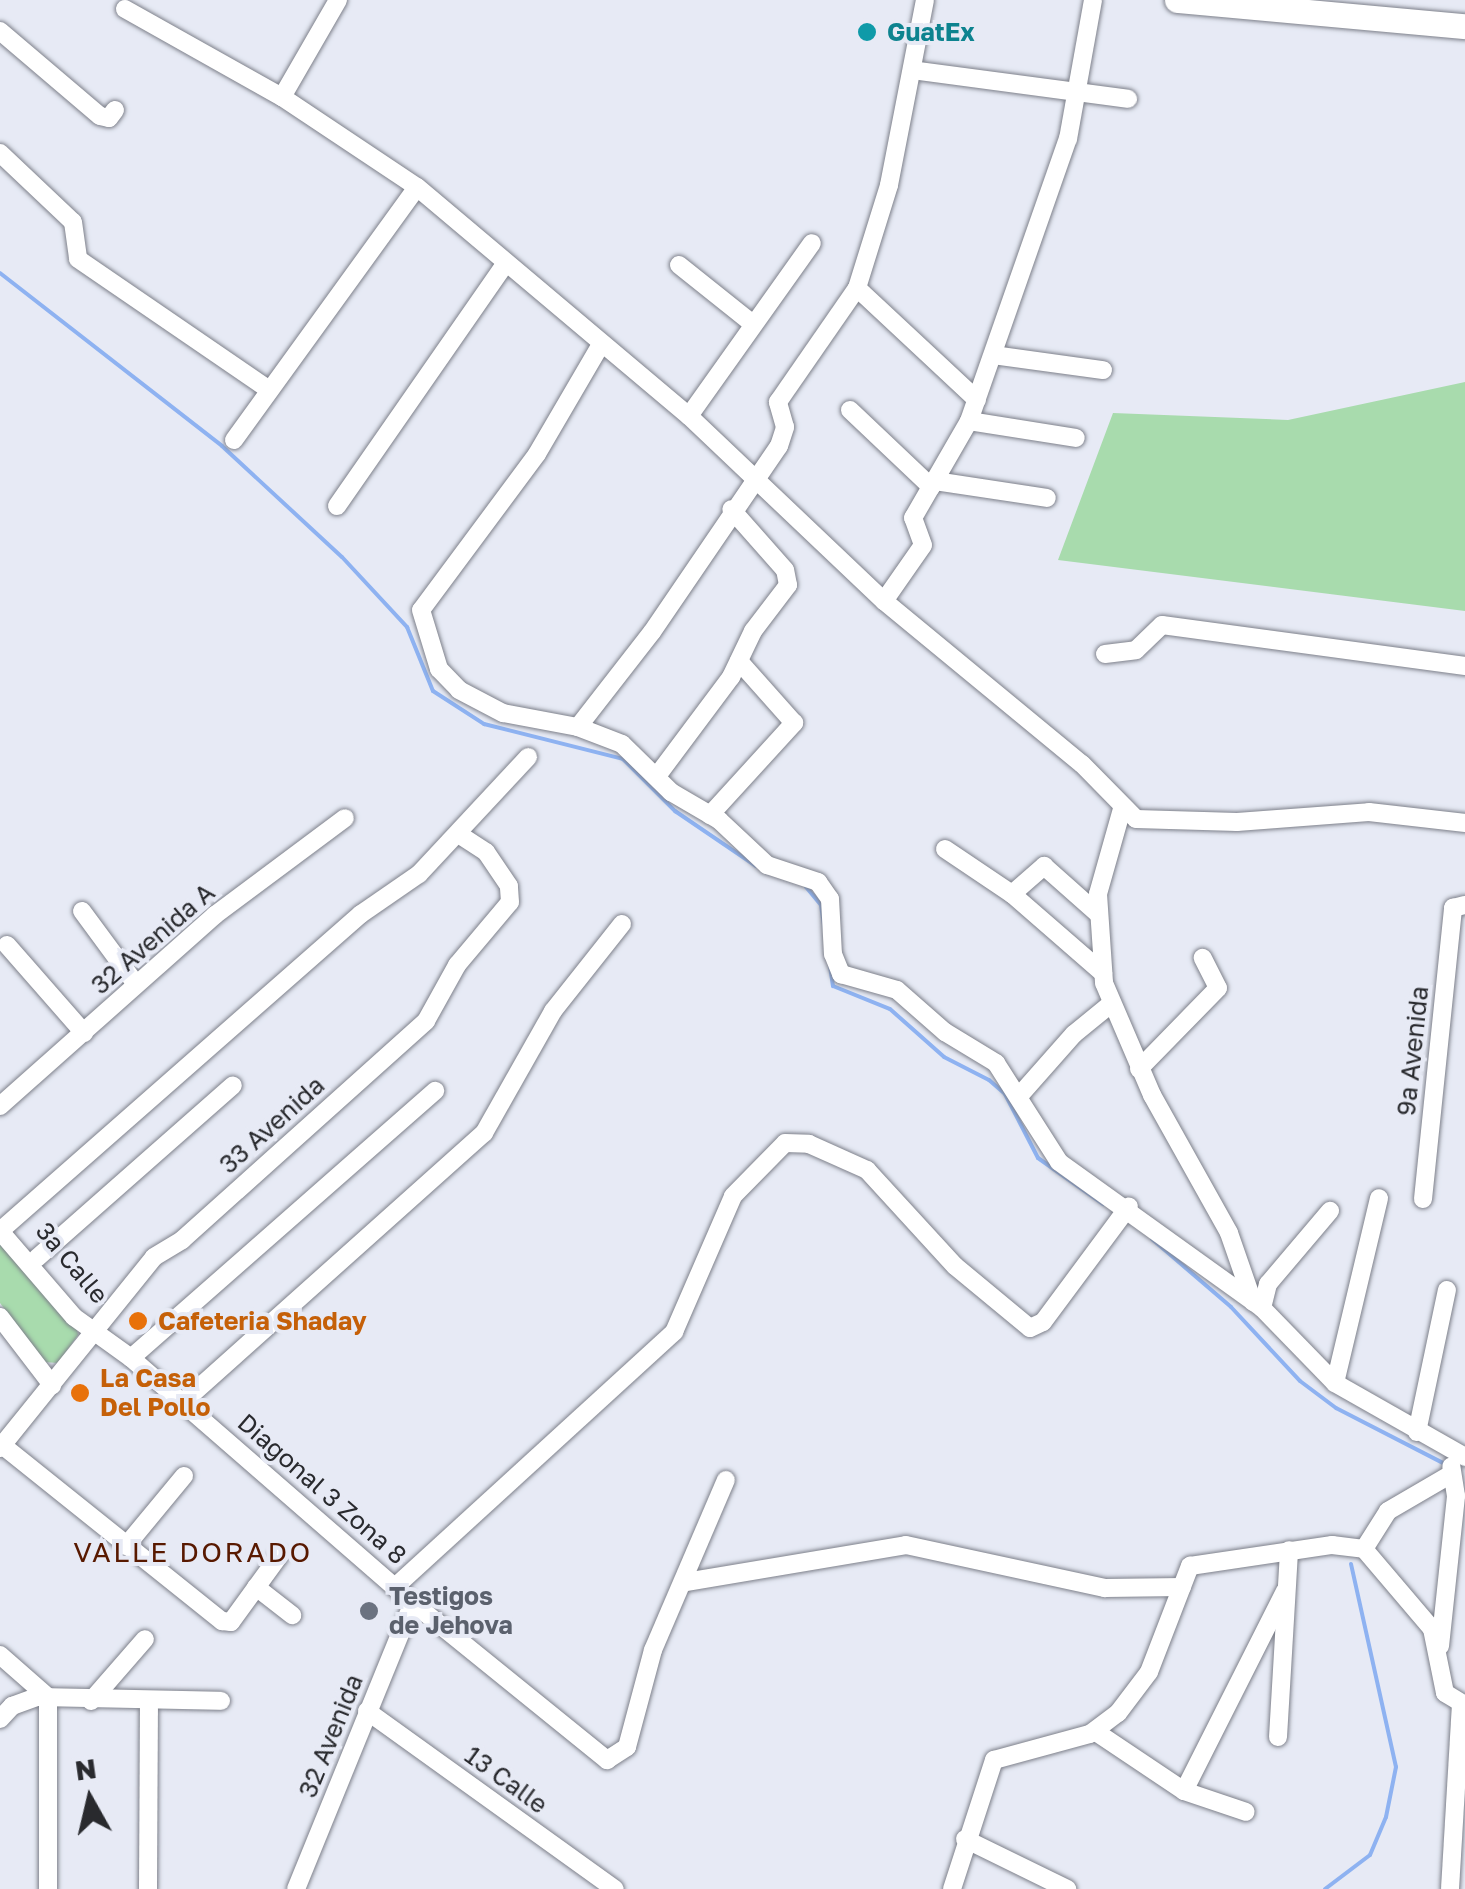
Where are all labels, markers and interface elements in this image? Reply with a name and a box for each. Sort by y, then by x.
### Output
place label: GuatEx [887,17,975,47]
marker: GuatEx [856,21,878,43]
street label: 32 Avenida A [85,877,221,1001]
street label: 9a Avenida [1391,985,1435,1117]
street label: 33 Avenida [214,1070,330,1180]
street label: 3a Calle [30,1216,114,1310]
place label: Cafeteria Shaday [158,1306,367,1336]
marker: Cafeteria Shaday [127,1310,149,1332]
place label: La Casa Del Pollo [100,1364,210,1423]
marker: La Casa Del Pollo [69,1382,91,1404]
street label: Diagonal 3 Zona 8 [231,1408,413,1570]
district label: VALLE DORADO [73,1535,313,1569]
place label: Testigos de Jehova [389,1582,513,1641]
marker: Testigos de Jehova [358,1600,380,1622]
street label: 32 Avenida [293,1670,369,1802]
street label: 13 Calle [459,1740,553,1820]
north arrow [40,1749,140,1849]
text: N [73,1751,99,1787]

